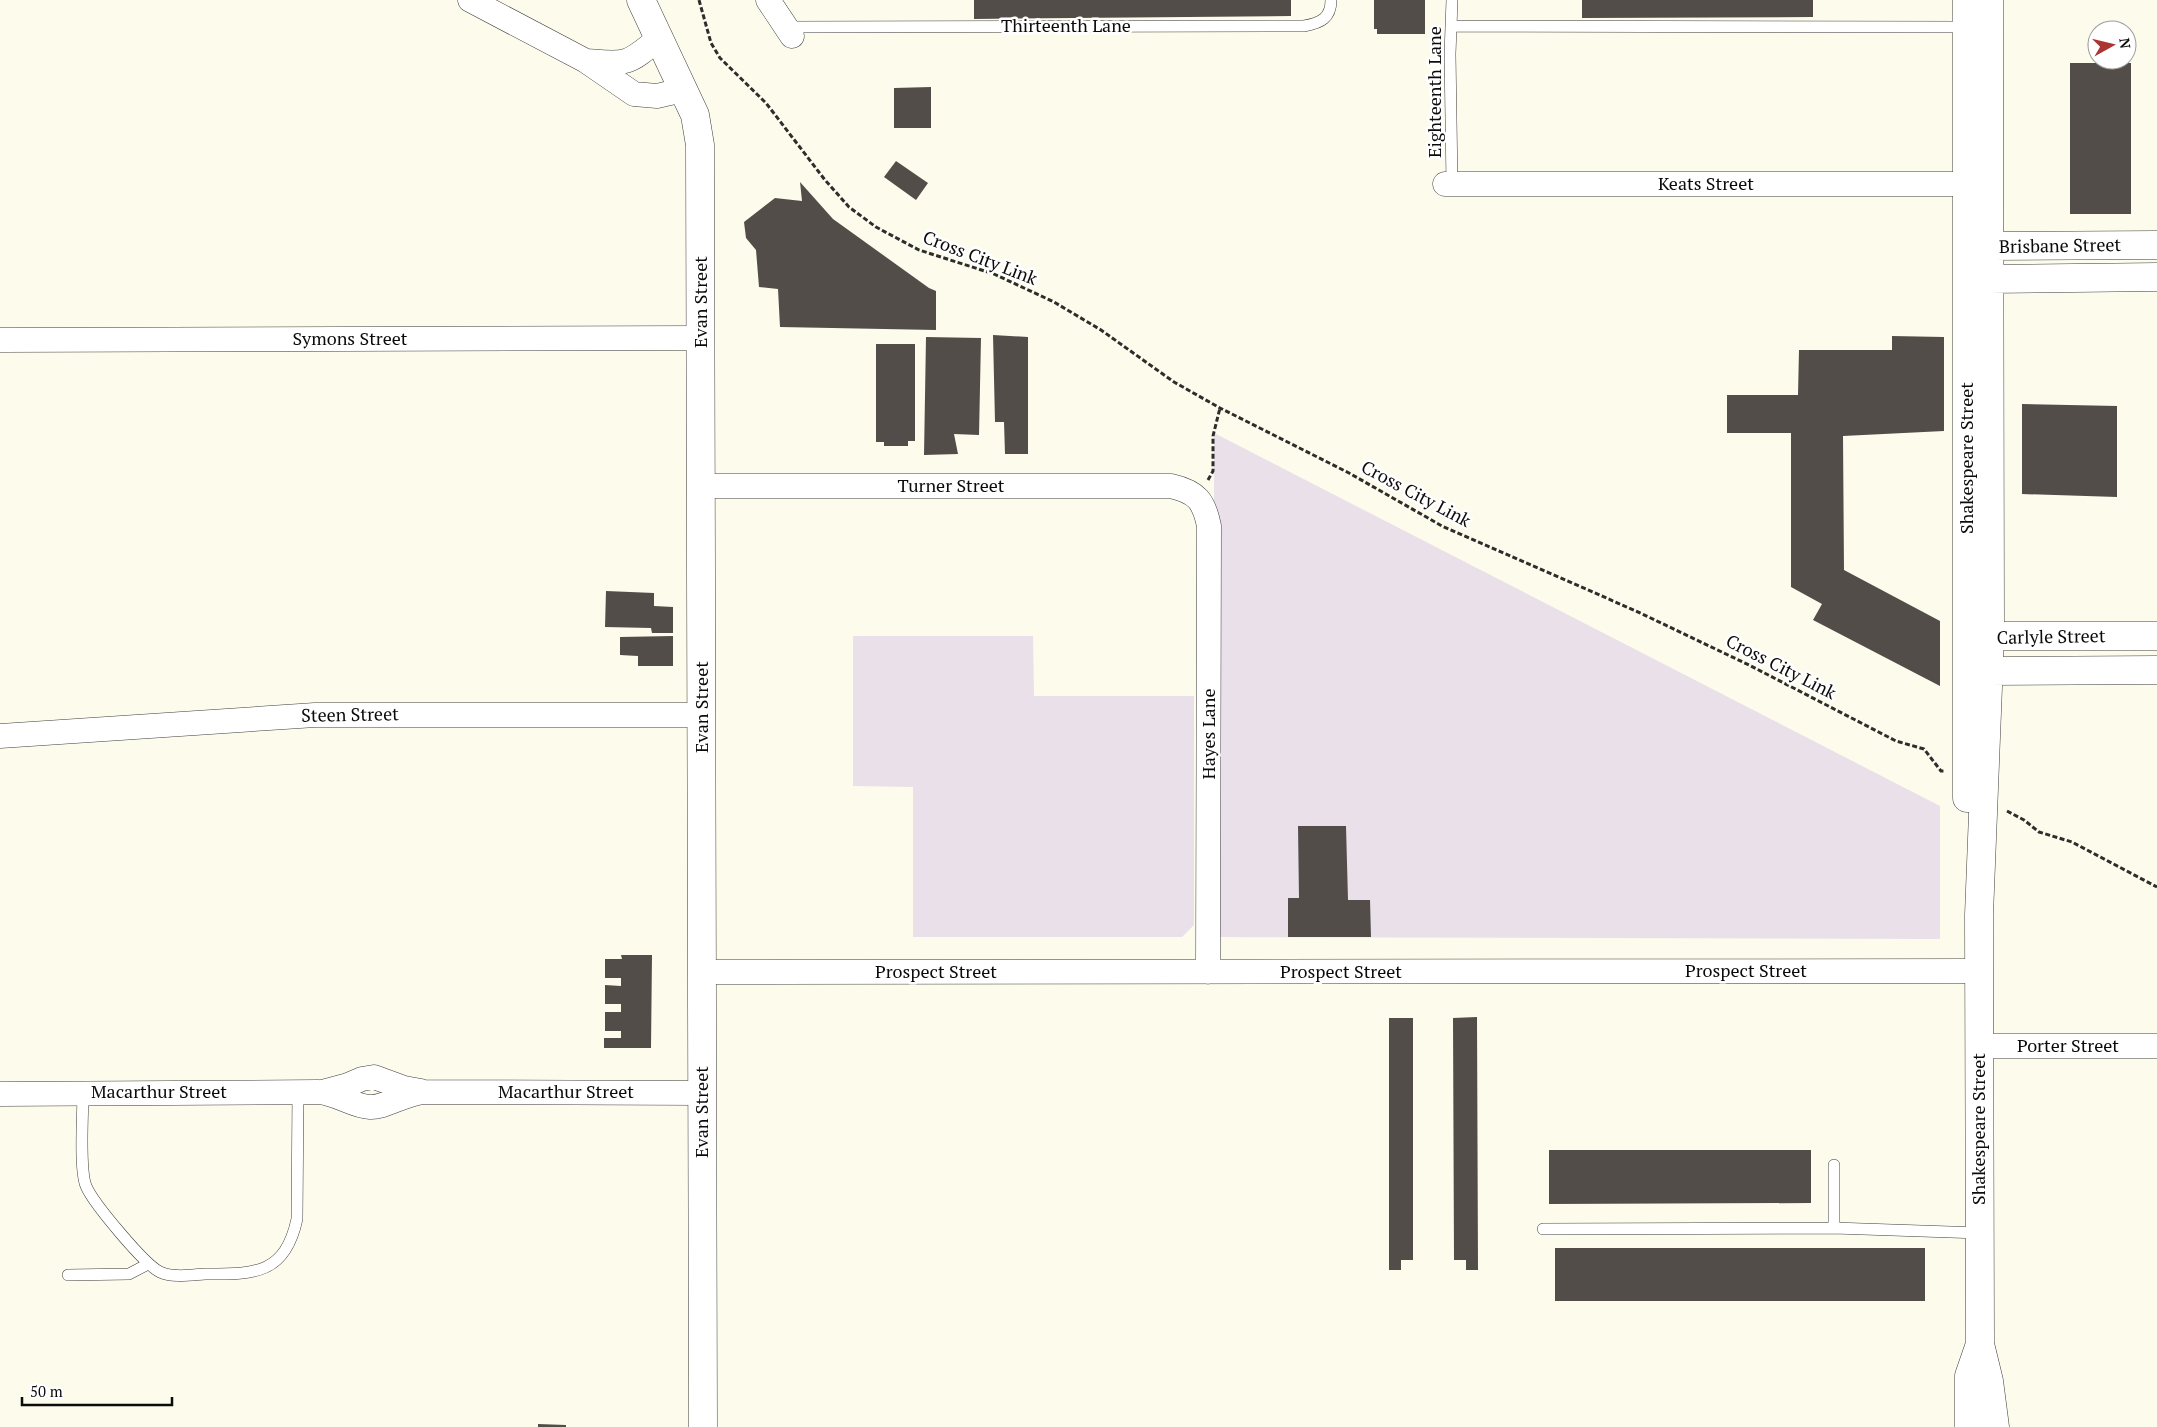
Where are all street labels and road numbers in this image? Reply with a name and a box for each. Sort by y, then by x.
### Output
street label: Thirteenth Lane [1001,13,1131,37]
street label: Eighteenth Lane [1422,26,1446,158]
street label: Keats Street [1658,171,1754,195]
street label: Cross City Link [920,224,1042,290]
street label: Brisbane Street [1999,232,2122,258]
street label: Evan Street [688,256,712,348]
street label: Symons Street [292,326,408,350]
street label: Shakespeare Street [1954,382,1978,534]
street label: Cross City Link [1357,454,1476,532]
street label: Turner Street [898,473,1005,497]
street label: Carlyle Street [1996,623,2106,649]
street label: Cross City Link [1722,628,1841,705]
street label: Evan Street [689,661,713,753]
street label: Hayes Lane [1196,689,1220,779]
street label: Steen Street [301,701,399,727]
street label: Prospect Street [1685,958,1807,982]
street label: Prospect Street [875,959,997,983]
street label: Prospect Street [1280,959,1402,983]
street label: Porter Street [2017,1033,2119,1057]
street label: Shakespeare Street [1966,1053,1990,1205]
street label: Evan Street [689,1066,713,1158]
street label: Macarthur Street [91,1079,227,1103]
street label: Macarthur Street [498,1079,634,1103]

